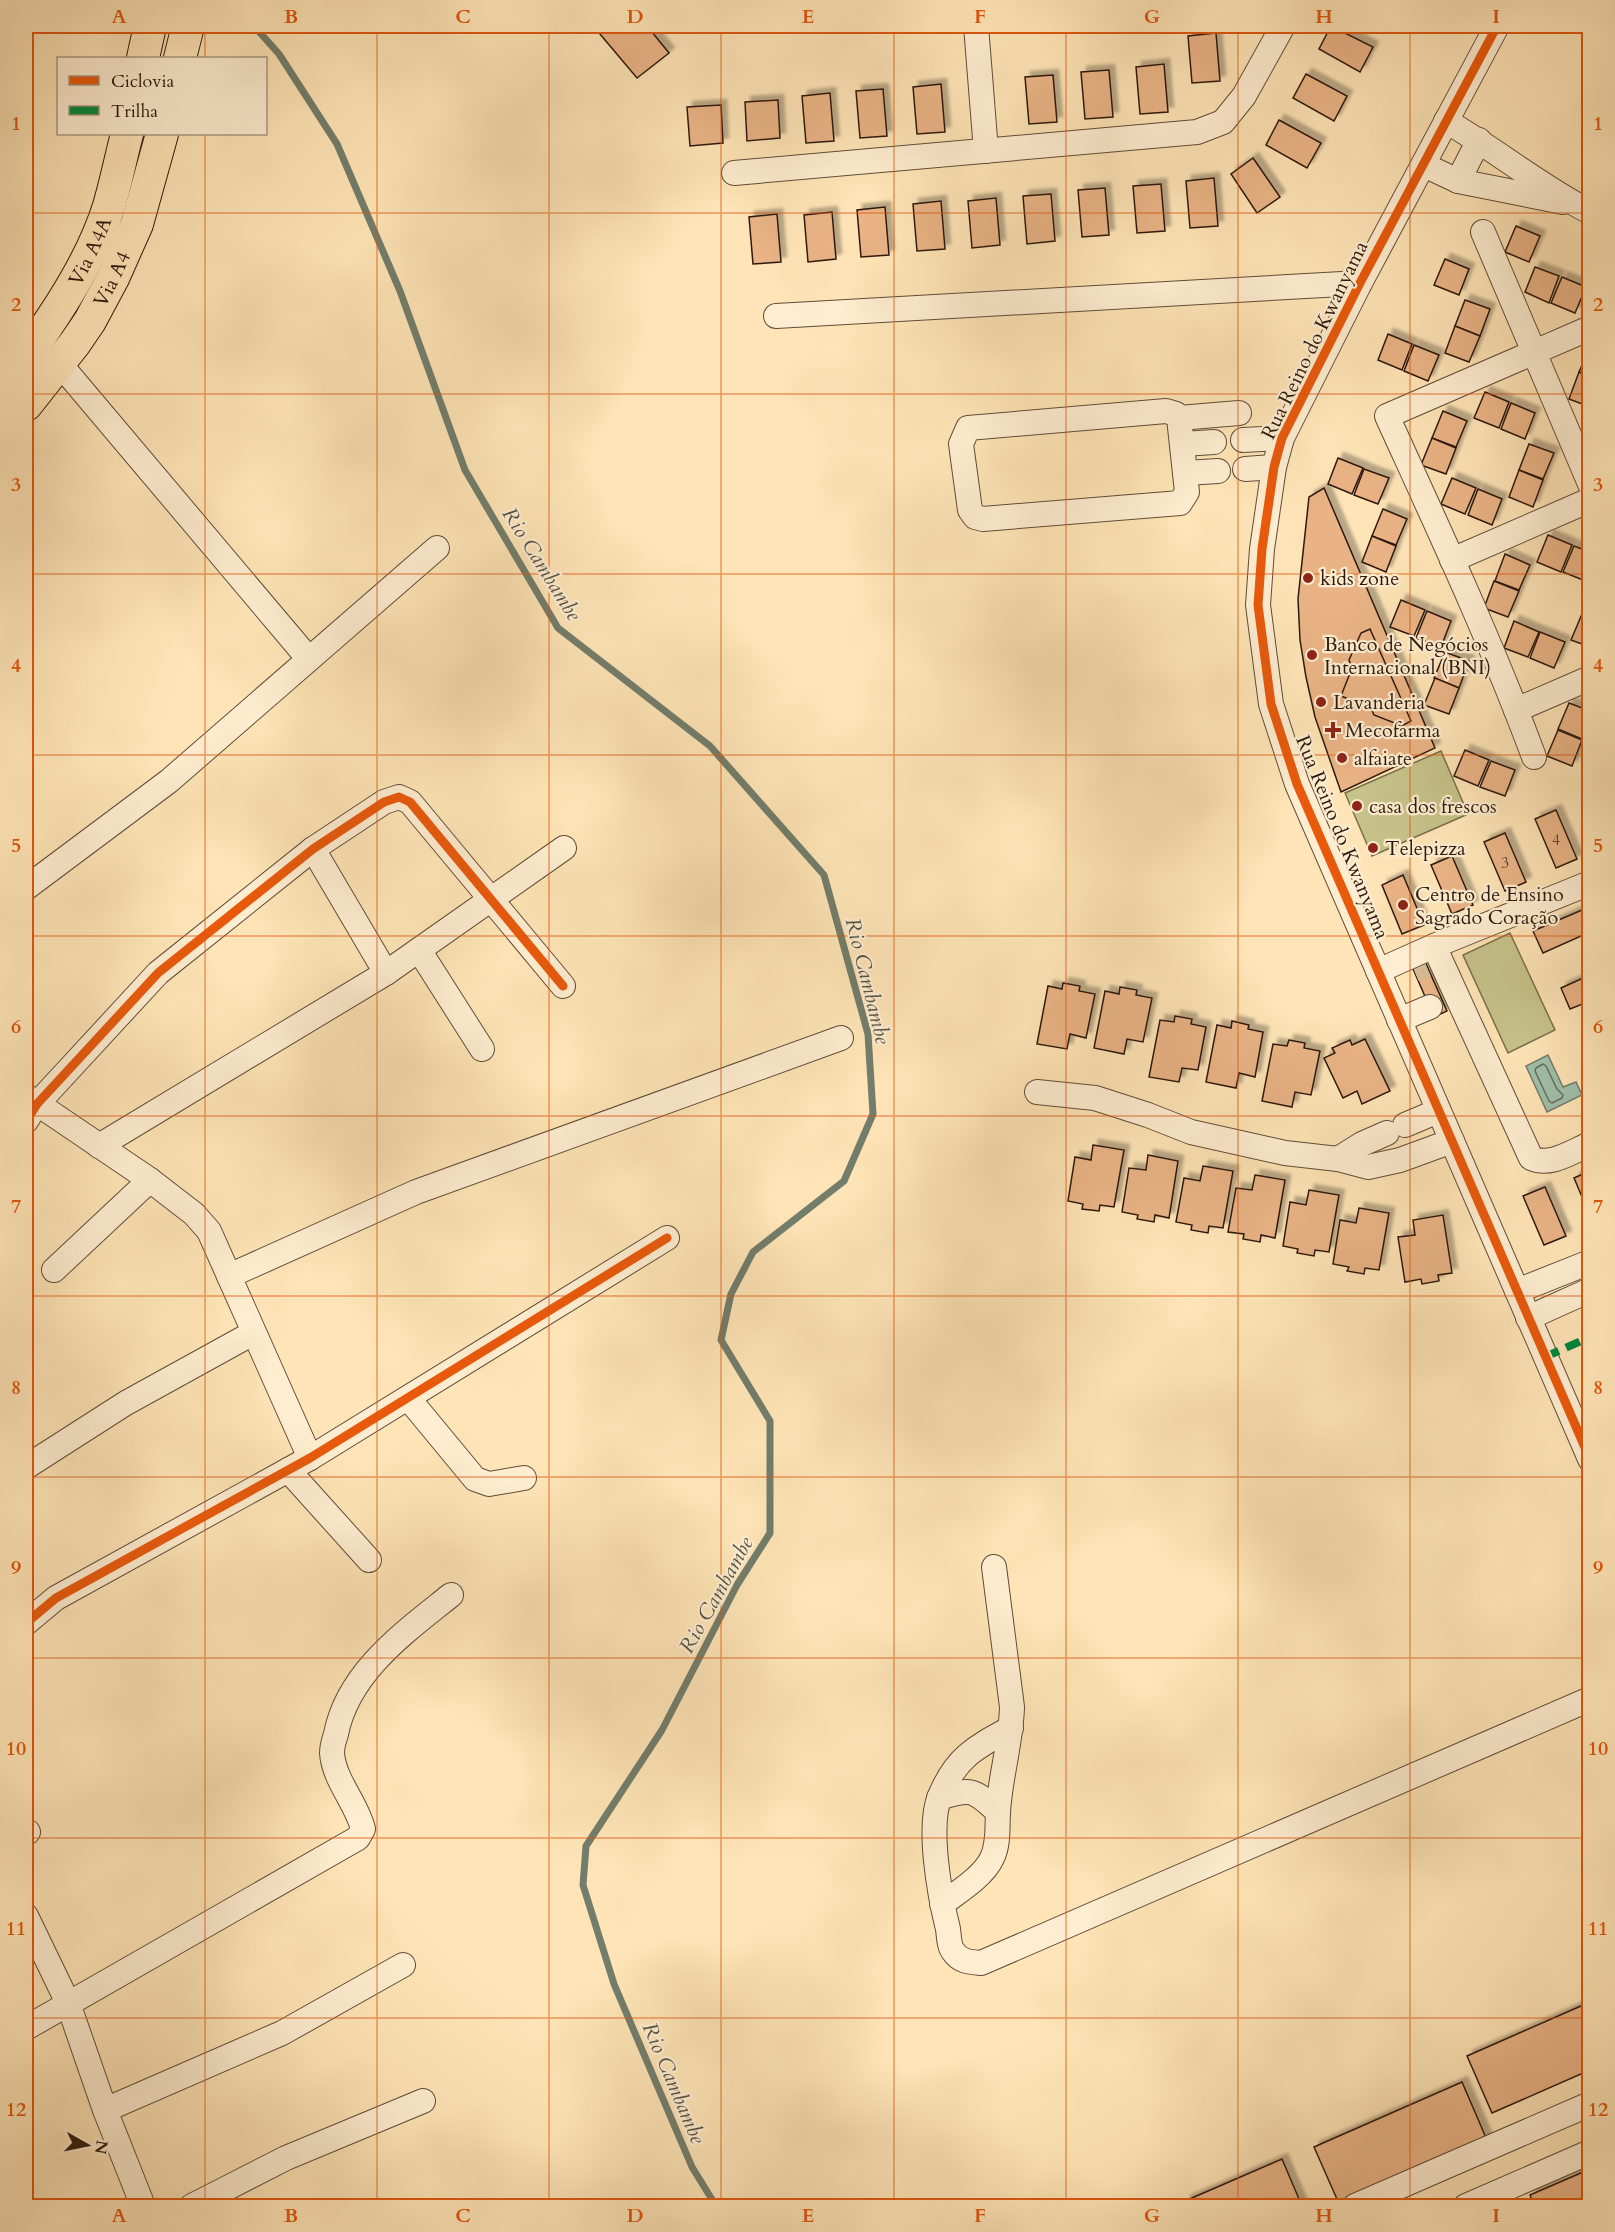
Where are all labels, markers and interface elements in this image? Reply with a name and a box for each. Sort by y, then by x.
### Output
text: A [111,3,127,30]
text: B [284,3,298,30]
text: C [455,3,471,30]
text: D [626,3,644,30]
text: E [802,3,814,30]
text: F [974,3,986,30]
text: G [1144,3,1160,30]
text: H [1315,3,1333,30]
text: I [1492,3,1500,30]
legend [57,57,267,135]
text: Ciclovia [111,69,175,94]
text: Trilha [111,99,158,124]
text: 1 [11,110,21,137]
text: 1 [1593,110,1603,137]
street label: Via A4A [62,212,114,288]
street label: Rua Reino do Kwanyama [1255,236,1374,444]
street label: Via A4 [87,246,135,310]
text: 2 [11,291,21,318]
text: 2 [1593,291,1603,318]
text: 3 [11,471,21,498]
text: 3 [1593,471,1603,498]
water label: Rio Cambambe [495,502,589,627]
place label: kids zone [1320,565,1399,592]
marker: kids zone [1301,571,1315,585]
place label: Banco de Negócios Internacional (BNI) [1324,631,1491,681]
marker: Banco de Negócios Internacional (BNI) [1305,648,1319,662]
text: 4 [11,652,21,679]
text: 4 [1593,652,1603,679]
place label: Lavanderia [1333,689,1426,716]
marker: Lavanderia [1314,695,1328,709]
place label: Mecofarma [1345,717,1441,744]
marker: Mecofarma [1326,723,1340,737]
street label: Rua Reino do Kwanyama [1289,731,1396,943]
place label: alfaiate [1354,745,1412,772]
marker: alfaiate [1335,751,1349,765]
place label: casa dos frescos [1369,793,1497,820]
marker: casa dos frescos [1350,799,1364,813]
house number: 4 [1552,829,1560,851]
text: 5 [11,832,21,859]
text: 5 [1593,832,1603,859]
place label: Telepizza [1385,835,1466,862]
marker: Telepizza [1366,841,1380,855]
house number: 3 [1501,852,1509,874]
place label: Centro de Ensino Sagrado Coração [1415,881,1564,931]
marker: Centro de Ensino Sagrado Coração [1396,898,1410,912]
water label: Rio Cambambe [838,915,897,1048]
text: 6 [11,1013,21,1040]
text: 6 [1593,1013,1603,1040]
text: 7 [11,1193,21,1220]
text: 7 [1593,1193,1603,1220]
text: 8 [11,1374,21,1401]
text: 8 [1593,1374,1603,1401]
water label: Rio Cambambe [672,1531,761,1659]
text: 9 [11,1554,21,1581]
text: 9 [1593,1554,1603,1581]
text: 10 [6,1735,26,1762]
text: 10 [1588,1735,1608,1762]
text: 11 [6,1915,26,1942]
text: 11 [1588,1915,1608,1942]
water label: Rio Cambambe [635,2018,712,2149]
text: 12 [6,2096,26,2123]
text: 12 [1588,2096,1608,2123]
north arrow [57,2115,117,2175]
text: N [89,2139,113,2156]
text: A [111,2202,127,2229]
text: B [284,2202,298,2229]
text: C [455,2202,471,2229]
text: D [626,2202,644,2229]
text: E [802,2202,814,2229]
text: F [974,2202,986,2229]
text: G [1144,2202,1160,2229]
text: H [1315,2202,1333,2229]
text: I [1492,2202,1500,2229]

